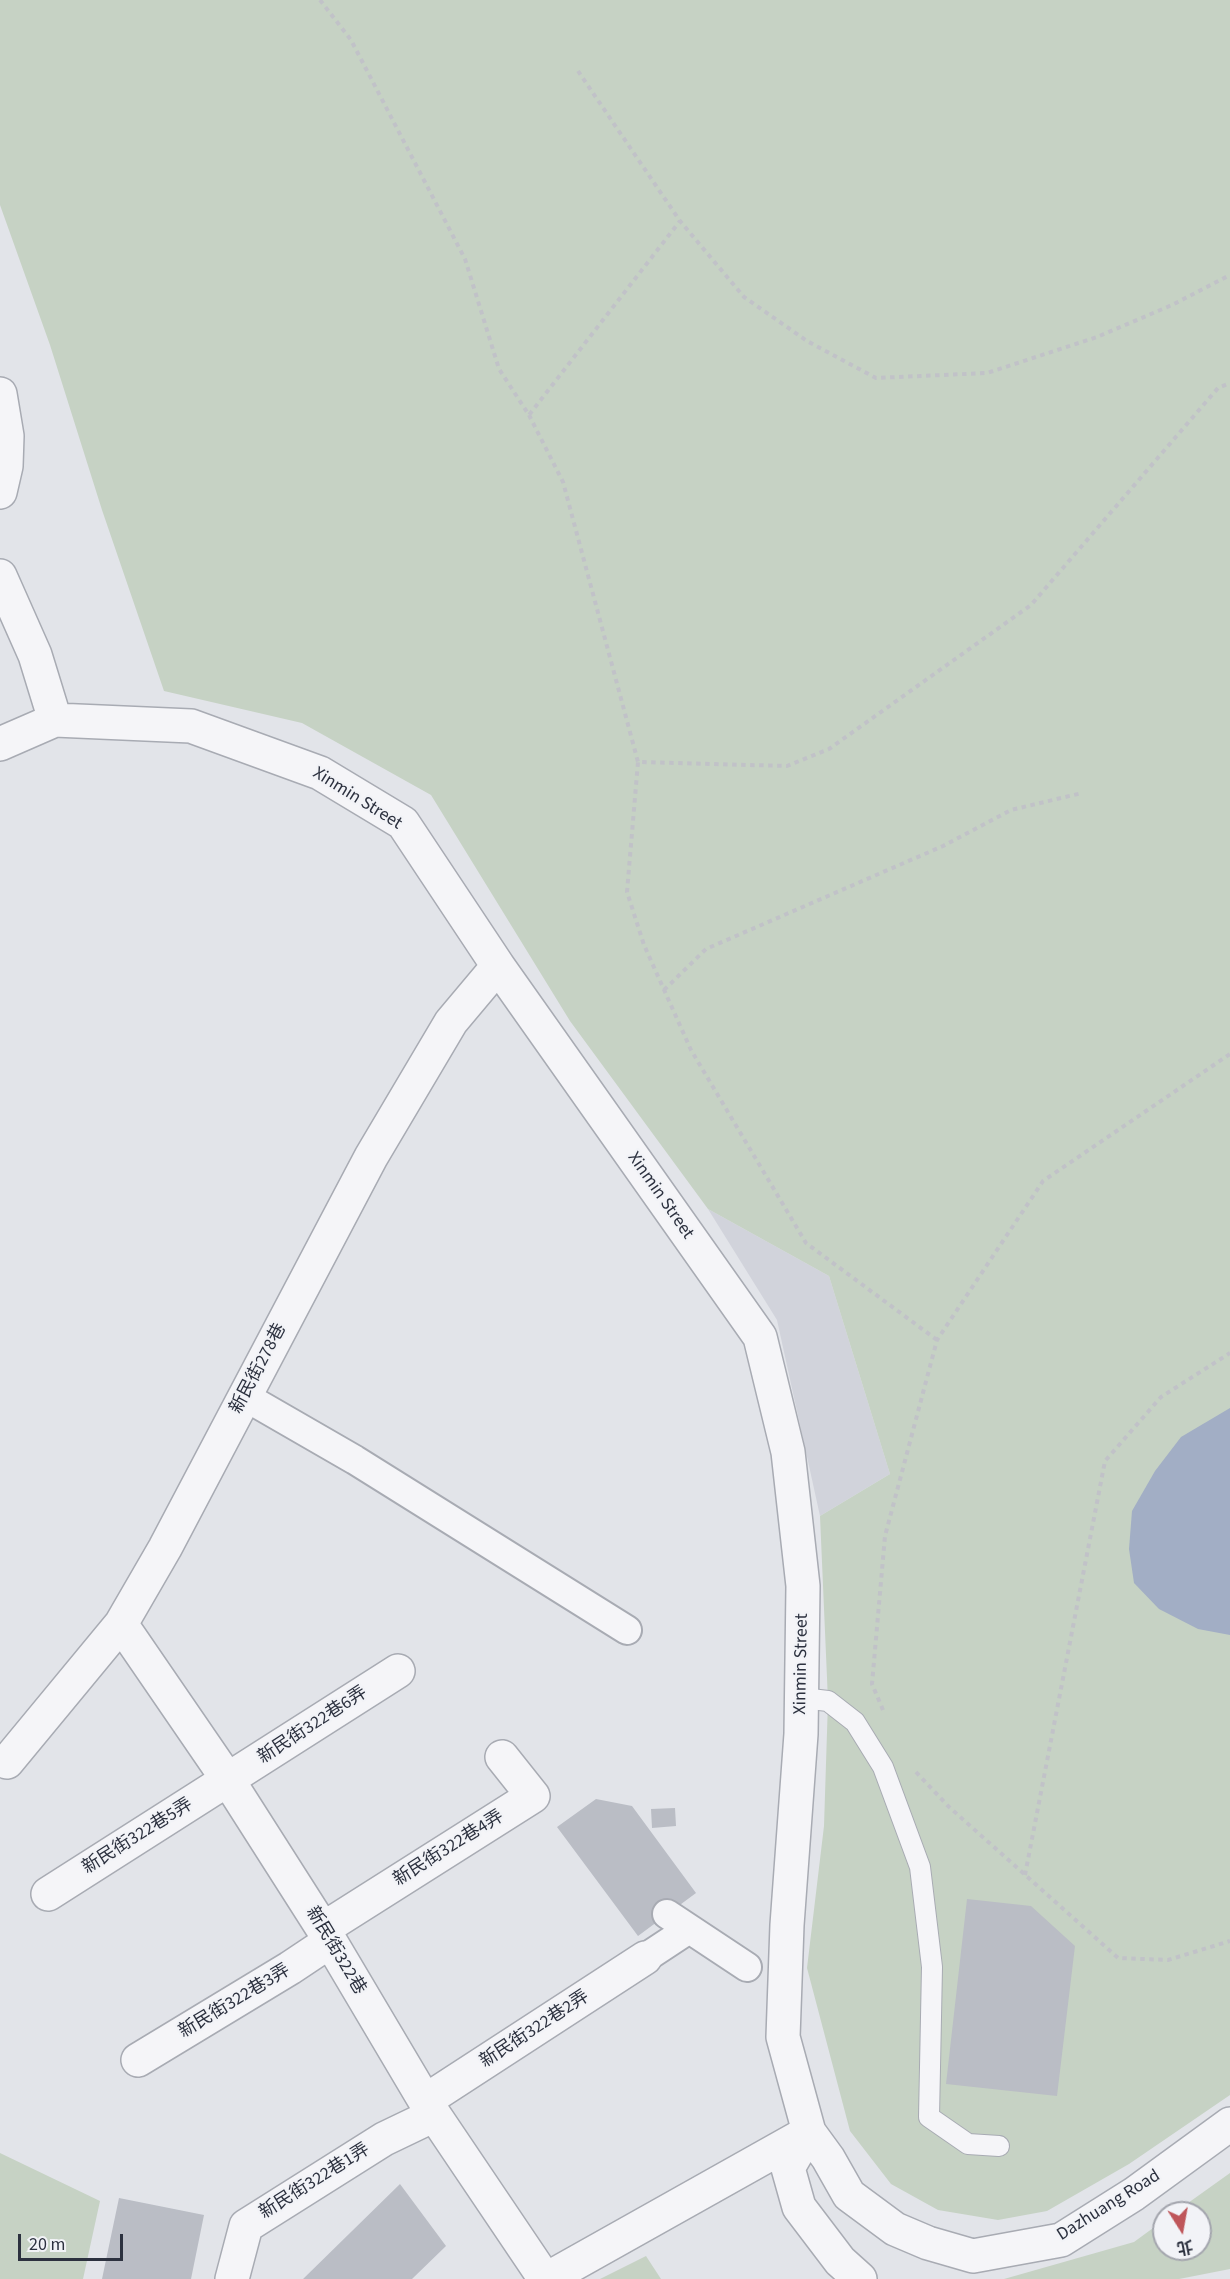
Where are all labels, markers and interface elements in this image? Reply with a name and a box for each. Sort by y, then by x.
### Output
street label: Xinmin Street [308,763,406,835]
street label: Xinmin Street [622,1148,698,1244]
street label: 新民街278巷 [226,1320,292,1418]
street label: Xinmin Street [790,1613,814,1715]
street label: 新民街322巷6弄 [254,1683,372,1769]
street label: 新民街322巷5弄 [79,1795,197,1879]
street label: 新民街322巷4弄 [390,1807,508,1891]
street label: 新民街322巷 [300,1903,370,1999]
street label: 新民街322巷3弄 [176,1960,294,2044]
street label: 新民街322巷2弄 [476,1987,594,2073]
street label: 新民街322巷1弄 [256,2140,374,2224]
street label: Dazhuang Road [1053,2166,1165,2246]
north arrow [1152,2201,1212,2261]
scale bar [21,2222,126,2260]
text: 20 m [29,2232,65,2257]
text: 北 [1175,2234,1195,2259]

